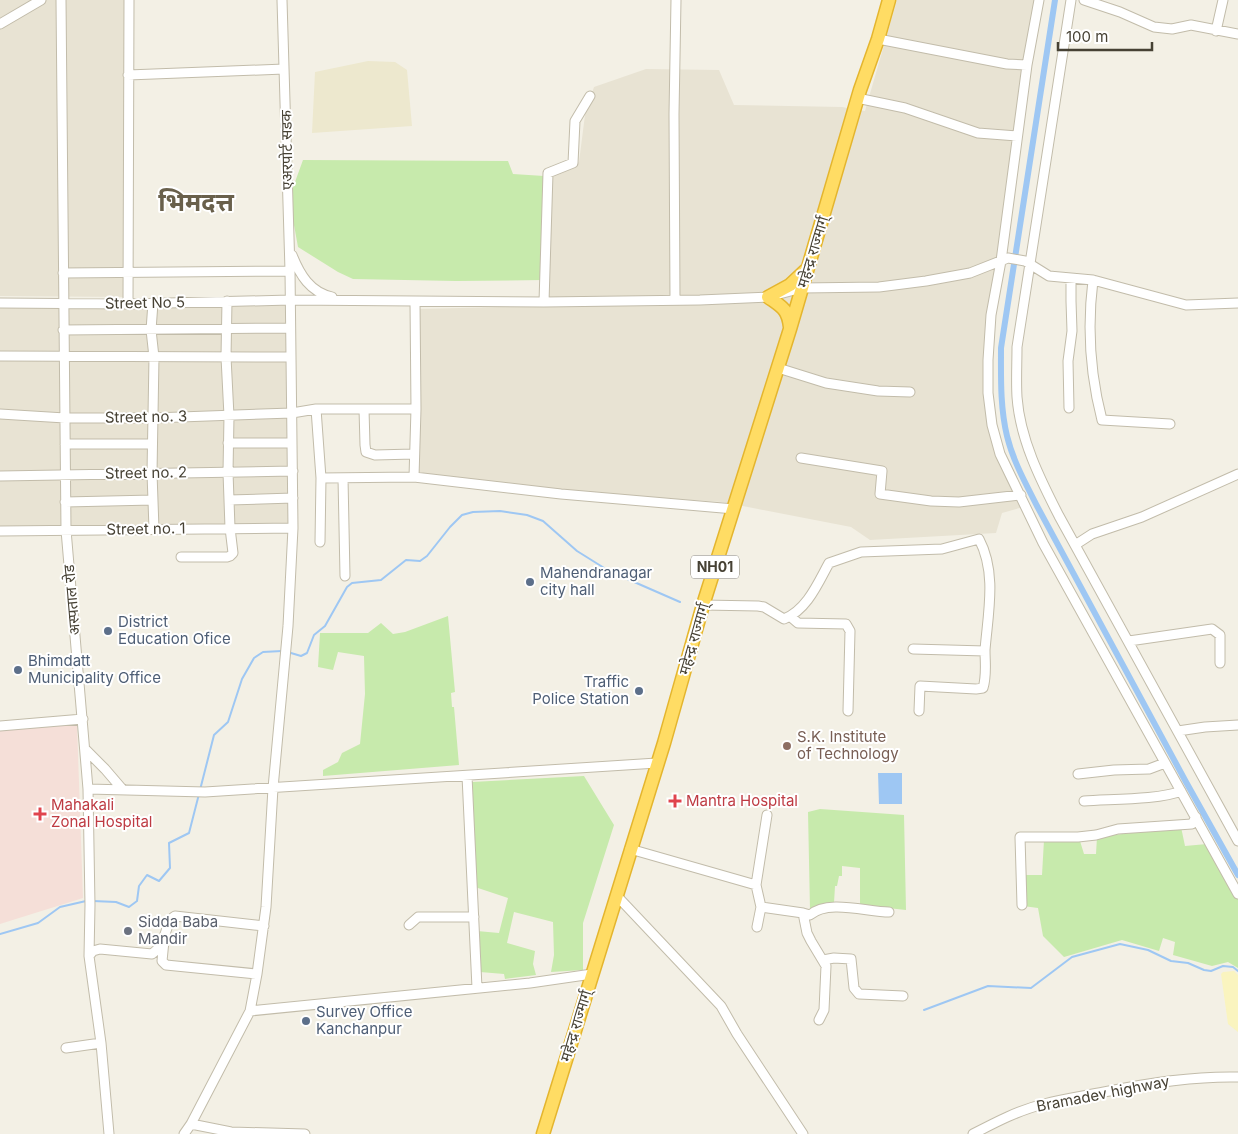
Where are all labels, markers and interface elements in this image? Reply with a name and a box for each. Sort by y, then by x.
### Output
scale bar [1058,20,1152,52]
text: 100 m [1066,27,1108,46]
street label: एअरपोर्ट सडक [276,109,297,190]
district label: भिमदत्त [158,187,234,217]
street label: महेन्द्र राज्मार्ग् [793,212,834,290]
street label: Street No 5 [105,292,185,313]
street label: Street no. 3 [105,406,187,427]
street label: Street no. 2 [105,462,187,483]
street label: Street no. 1 [106,518,186,539]
road number: NH01 [691,556,739,578]
street label: अस्पताल रोड [59,563,84,636]
place label: Mahendranagar city hall [540,563,653,599]
marker: Mahendranagar city hall [524,576,536,588]
street label: महेन्द्र राज्मार्ग् [674,599,714,677]
place label: District Education Ofice [118,612,231,648]
marker: District Education Ofice [102,625,114,637]
place label: Bhimdatt Municipality Office [28,651,161,687]
marker: Bhimdatt Municipality Office [12,664,24,676]
place label: Traffic Police Station [532,672,629,708]
marker: Traffic Police Station [633,685,645,697]
place label: S.K. Institute of Technology [797,727,899,763]
marker: S.K. Institute of Technology [781,740,793,752]
place label: Mantra Hospital [686,791,798,810]
marker: Mantra Hospital [668,794,682,808]
place label: Mahakali Zonal Hospital [51,795,152,831]
marker: Mahakali Zonal Hospital [33,807,47,821]
place label: Sidda Baba Mandir [138,912,218,948]
marker: Sidda Baba Mandir [122,925,134,937]
street label: महेन्द्र राज्मार्ग् [556,986,597,1064]
place label: Survey Office Kanchanpur [316,1002,413,1038]
marker: Survey Office Kanchanpur [300,1015,312,1027]
street label: Bramadev highway [1035,1071,1172,1116]

